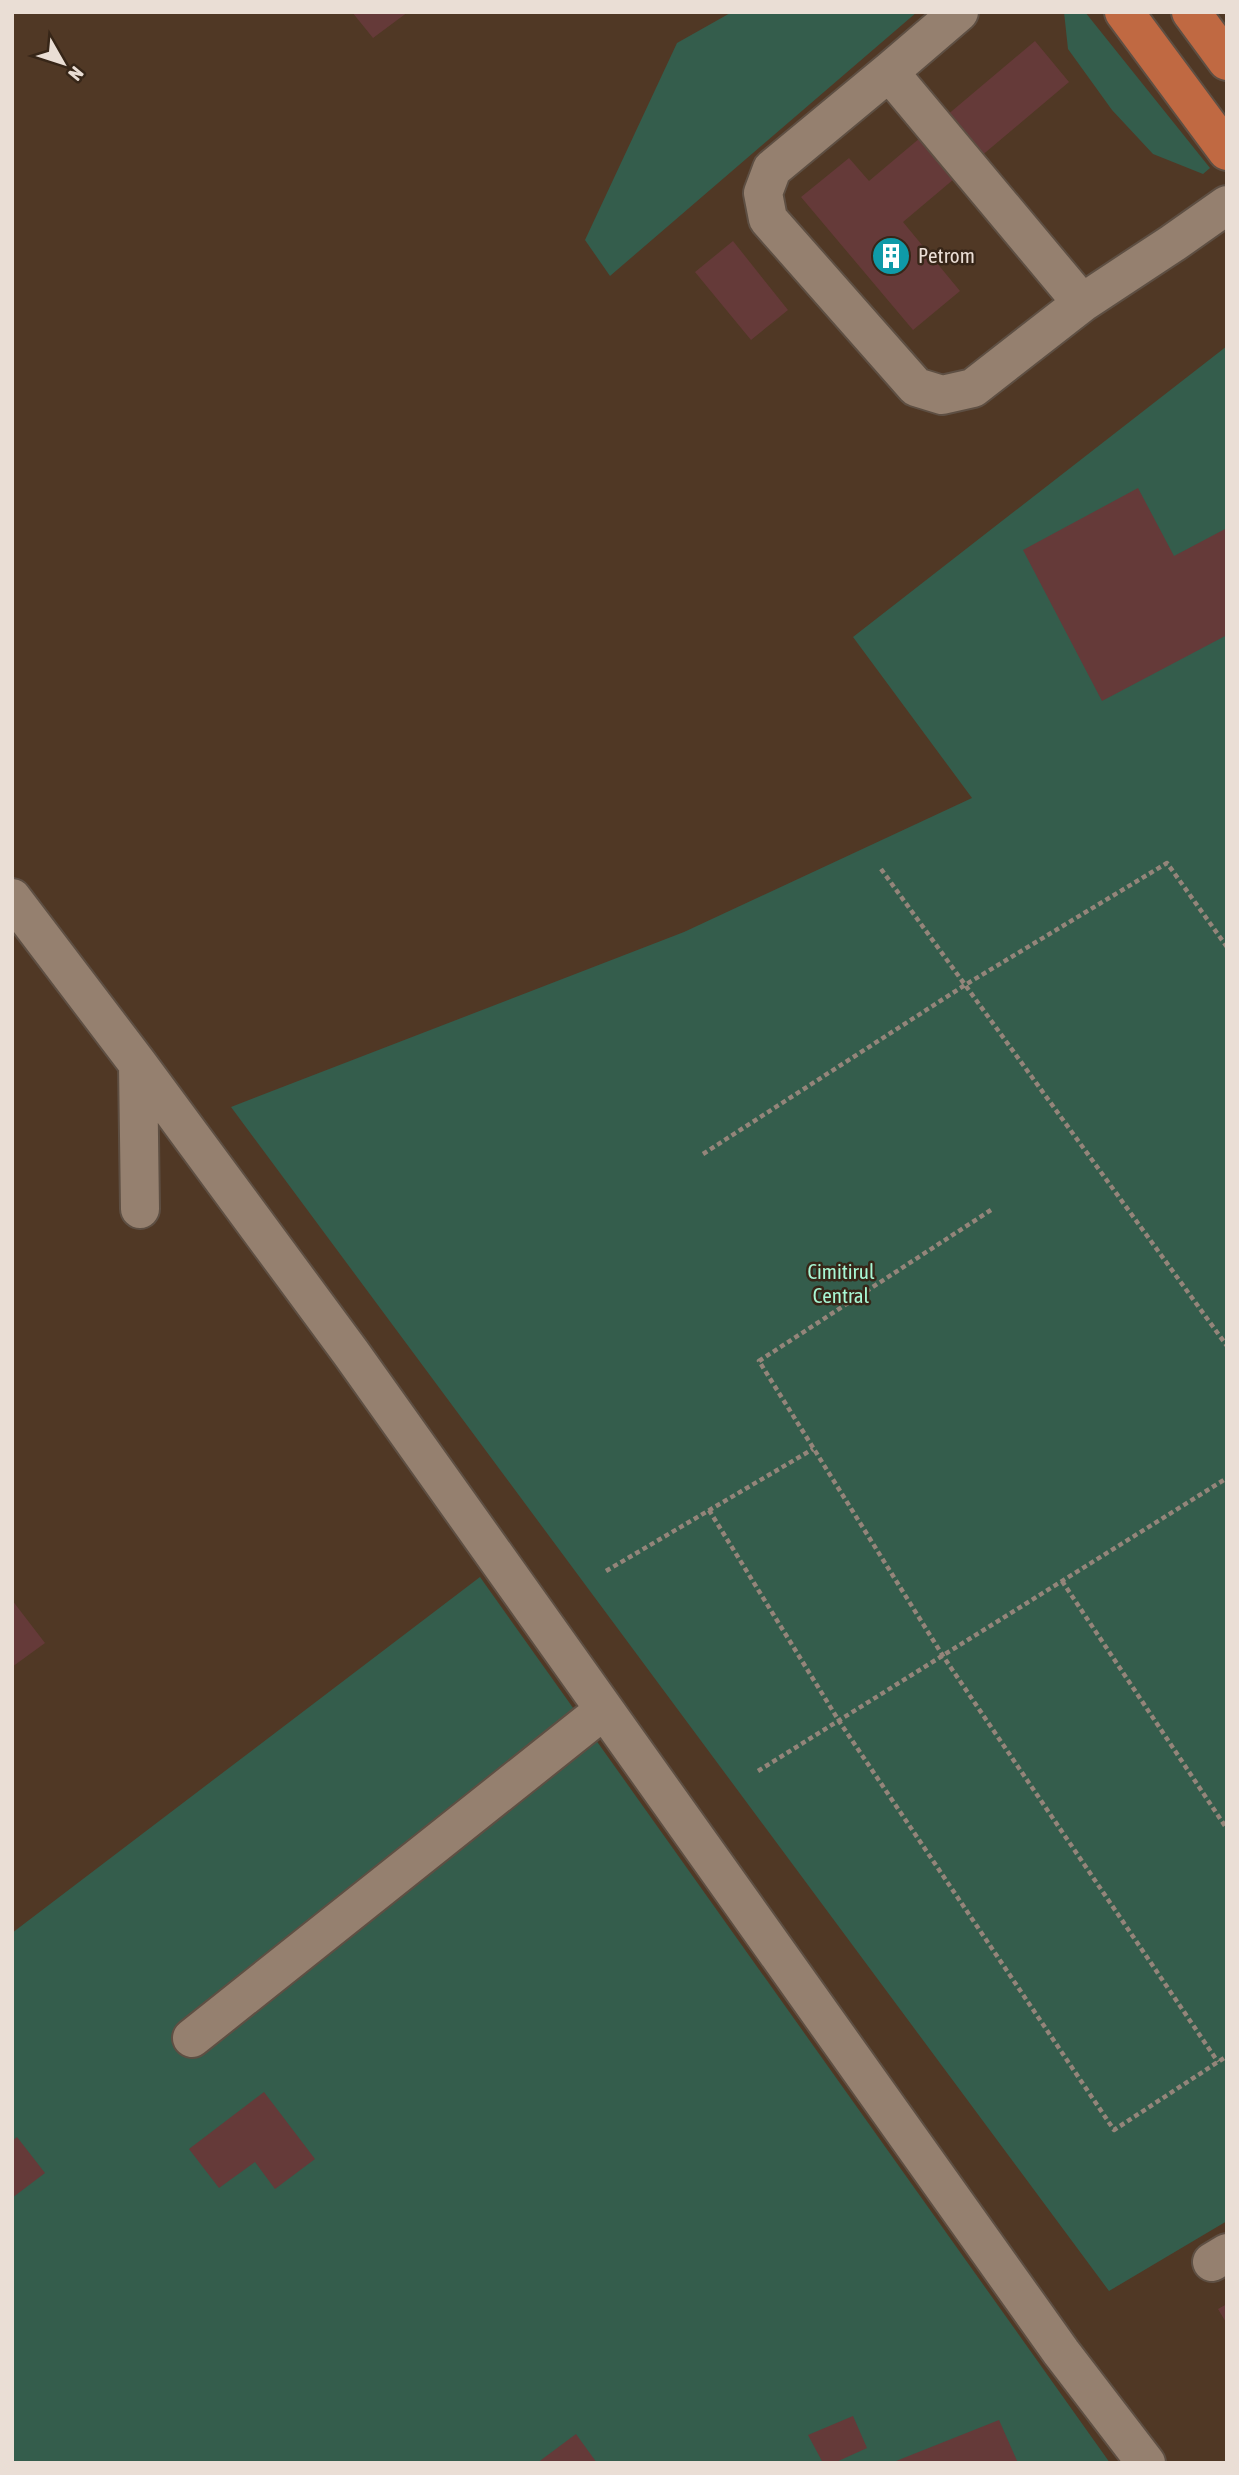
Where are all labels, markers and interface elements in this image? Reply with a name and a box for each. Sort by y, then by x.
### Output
north arrow [28,28,98,98]
text: N [64,62,88,85]
building icon: Petrom [870,235,912,277]
place label: Petrom [918,243,975,267]
park label: Cimitirul Central [807,1259,875,1307]

